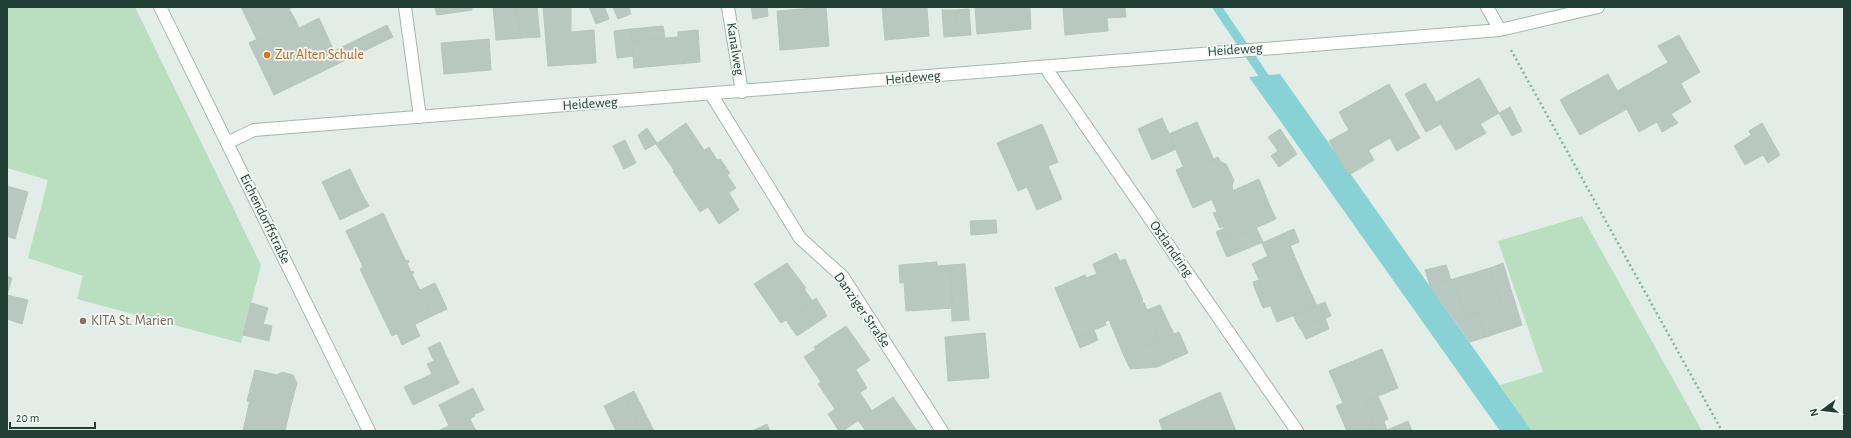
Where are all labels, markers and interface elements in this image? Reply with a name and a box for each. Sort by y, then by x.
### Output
street label: Kanalweg [724,22,746,77]
street label: Heideweg [1207,41,1263,59]
place label: Zur Alten Schule [275,48,364,62]
marker: Zur Alten Schule [262,50,272,60]
street label: Heideweg [885,69,941,87]
street label: Heideweg [562,95,618,113]
street label: Eichendorffstraße [237,172,293,266]
street label: Ostlandring [1147,218,1195,280]
street label: Danziger Straße [831,270,893,350]
place label: KITA St. Marien [91,314,174,328]
marker: KITA St. Marien [78,316,88,326]
north arrow [1803,390,1843,430]
scale bar [10,404,95,430]
text: N [1808,407,1820,418]
text: 20 m [16,412,39,424]

